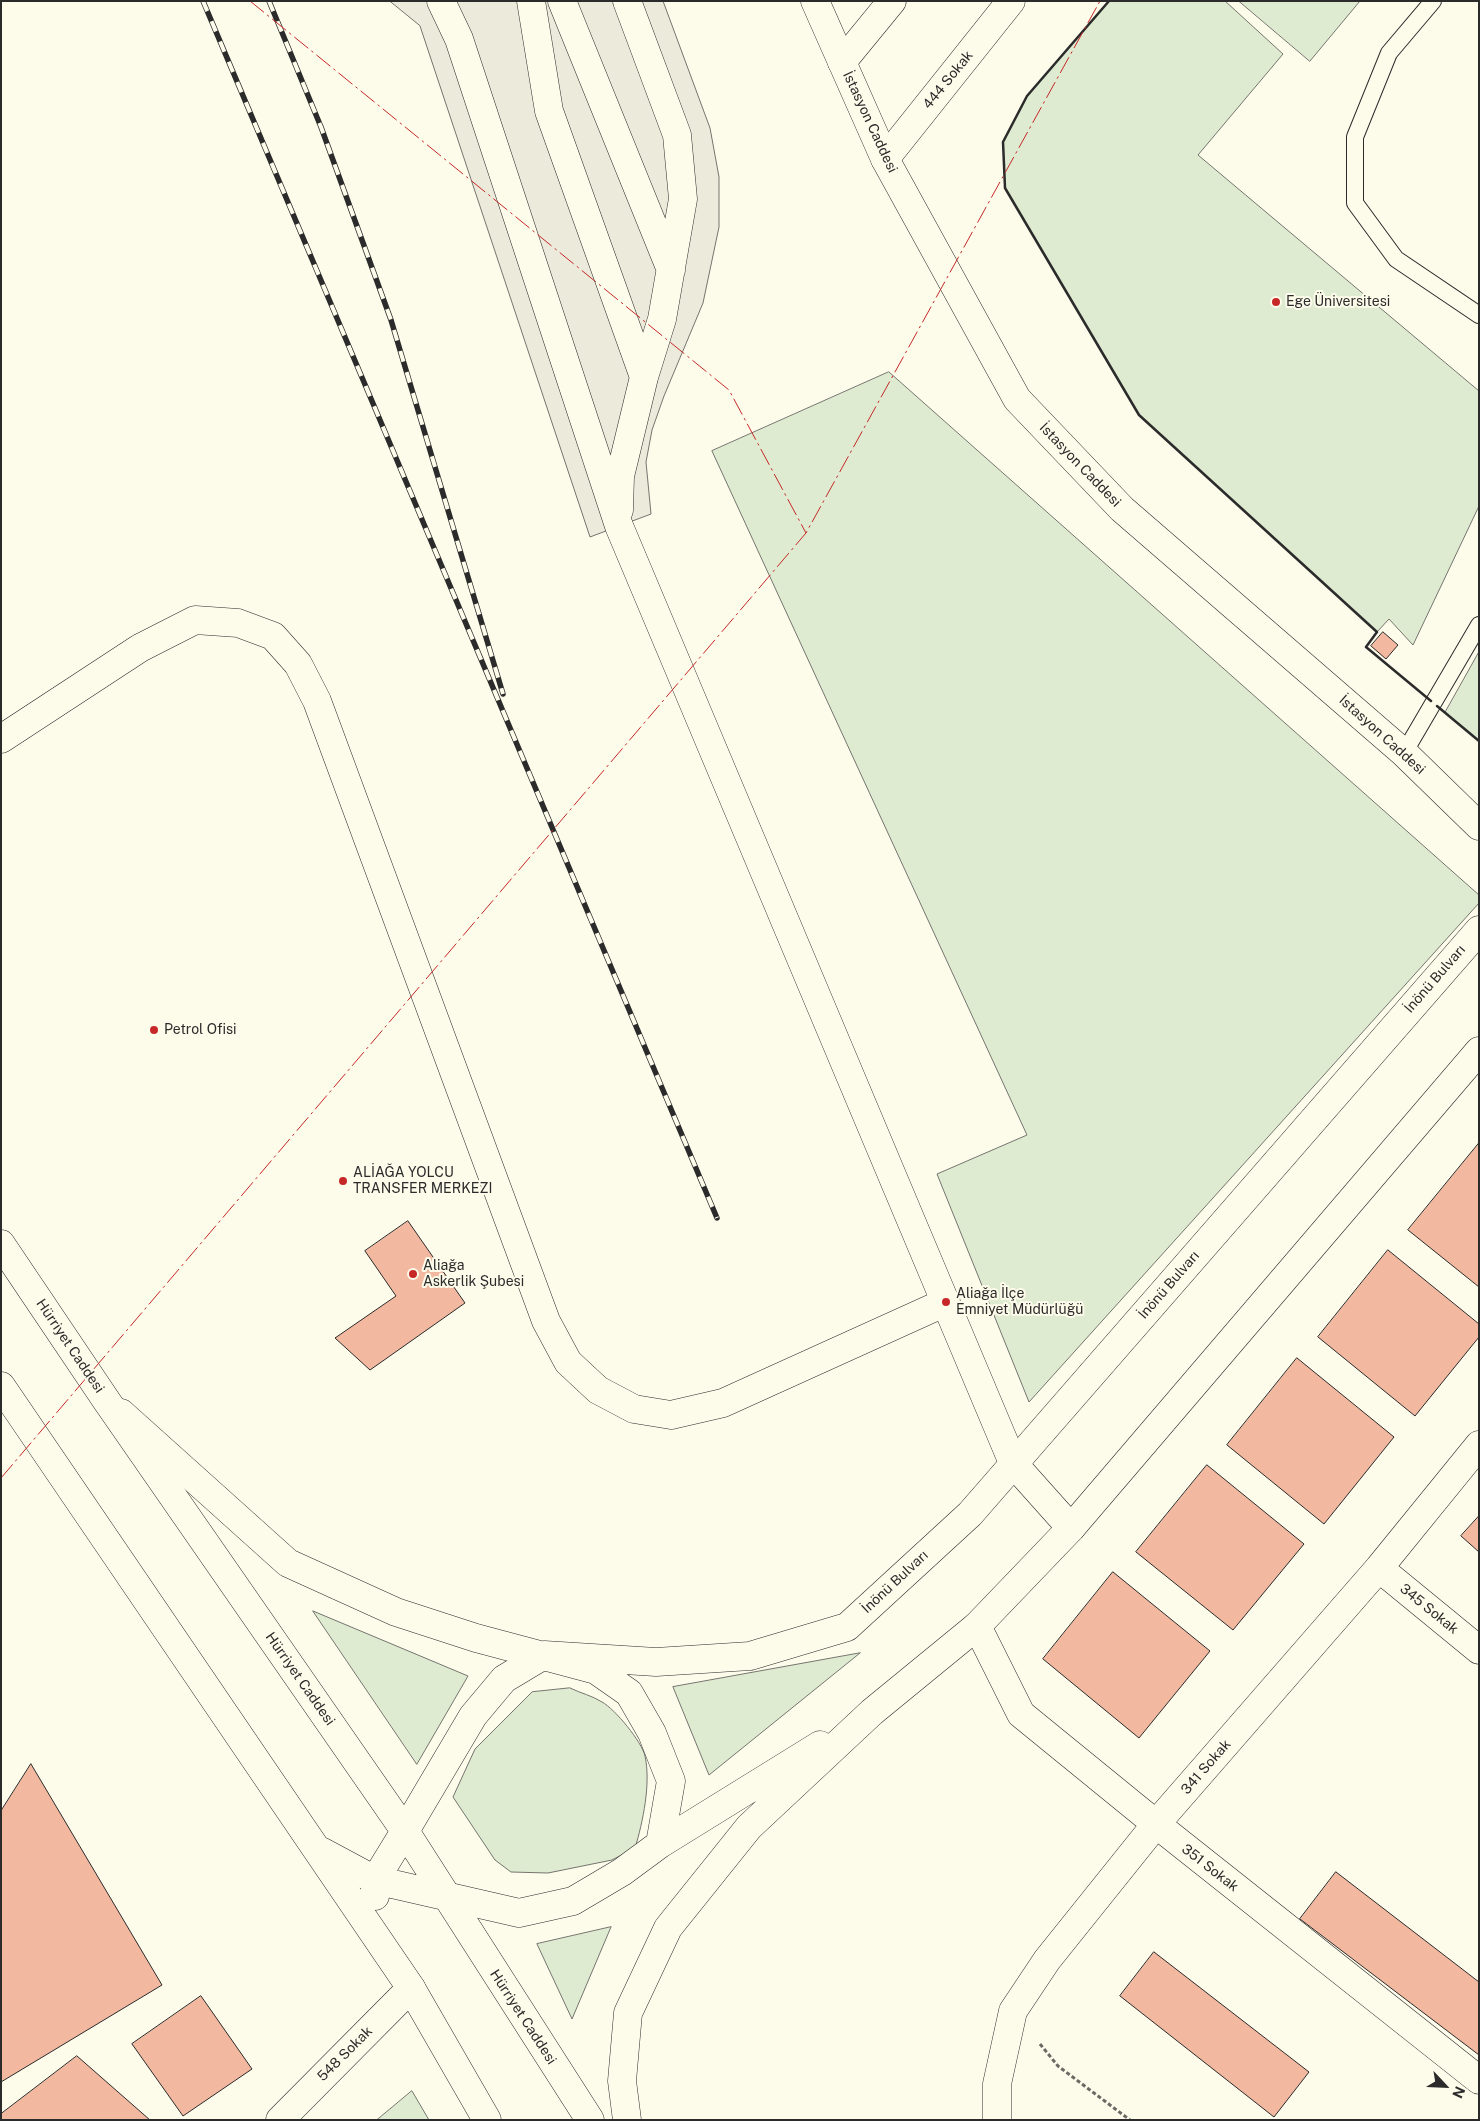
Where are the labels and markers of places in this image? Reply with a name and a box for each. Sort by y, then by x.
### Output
place label: Ege Üniversitesi [1286,294,1390,310]
marker: Ege Üniversitesi [1270,296,1282,308]
place label: Petrol Ofisi [164,1022,237,1038]
marker: Petrol Ofisi [148,1024,160,1036]
place label: ALİAĞA YOLCU TRANSFER MERKEZI [353,1165,492,1198]
marker: ALİAĞA YOLCU TRANSFER MERKEZI [337,1175,349,1187]
place label: Aliağa Askerlik Şubesi [423,1258,524,1290]
marker: Aliağa Askerlik Şubesi [407,1268,419,1280]
place label: Aliağa İlçe Emniyet Müdürlüğü [956,1286,1083,1318]
marker: Aliağa İlçe Emniyet Müdürlüğü [940,1296,952,1308]

